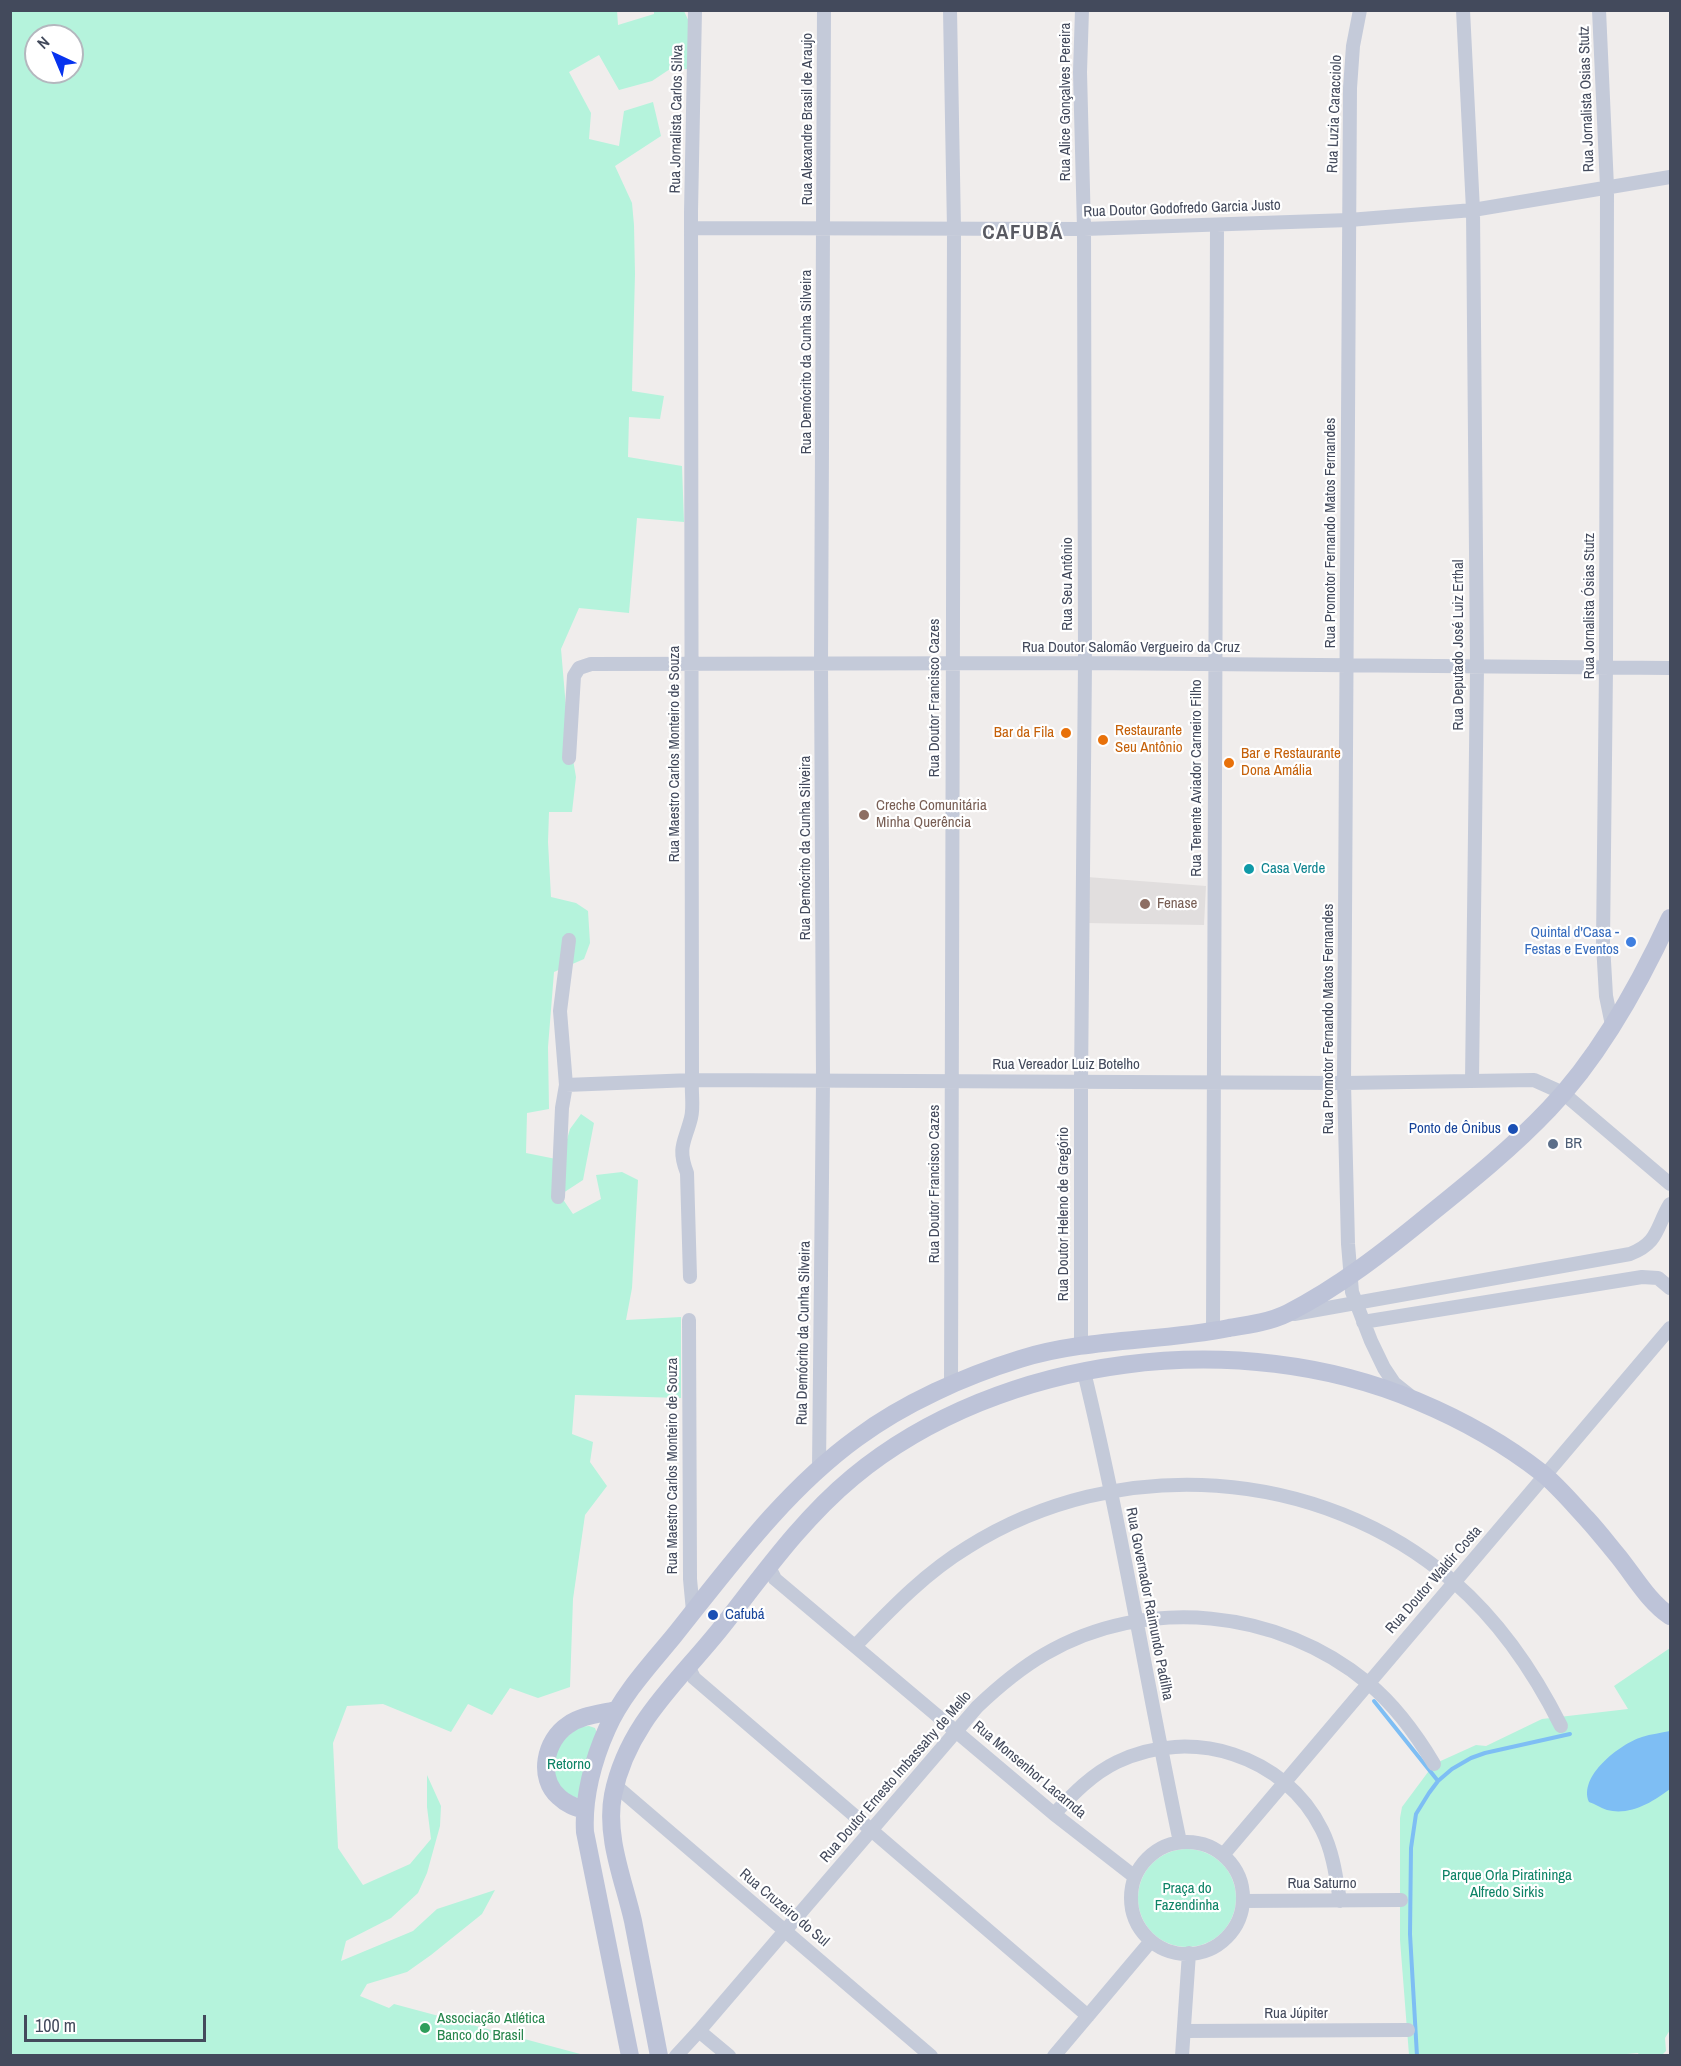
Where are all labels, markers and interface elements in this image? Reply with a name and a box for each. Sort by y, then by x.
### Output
street label: Rua Alice Gonçalves Pereira [1057,23,1075,181]
north arrow [24,24,84,84]
street label: Rua Jornalista Osias Stutz [1575,26,1599,172]
text: N [32,31,54,54]
street label: Rua Alexandre Brasil de Araujo [799,33,817,205]
street label: Rua Jornalista Carlos Silva [667,44,687,194]
street label: Rua Luzia Caracciolo [1324,55,1346,173]
street label: Rua Doutor Godofredo Garcia Justo [1083,197,1281,221]
district label: CAFUBÁ [982,220,1064,246]
street label: Rua Demócrito da Cunha Silveira [798,270,816,454]
street label: Rua Promotor Fernando Matos Fernandes [1322,418,1340,648]
street label: Rua Jornalista Ósias Stutz [1581,533,1599,679]
street label: Rua Seu Antônio [1059,537,1077,631]
street label: Rua Deputado José Luiz Erthal [1450,560,1468,730]
street label: Rua Doutor Francisco Cazes [926,619,944,777]
street label: Rua Doutor Salomão Vergueiro da Cruz [1022,639,1240,657]
street label: Rua Maestro Carlos Monteiro de Souza [666,646,684,862]
street label: Rua Tenente Aviador Carneiro Filho [1188,679,1206,877]
place label: Restaurante Seu Antônio [1115,722,1183,757]
place label: Bar da Fila [994,724,1054,742]
marker: Bar da Fila [1059,726,1073,740]
marker: Restaurante Seu Antônio [1096,733,1110,747]
place label: Bar e Restaurante Dona Amália [1241,745,1341,780]
street label: Rua Demócrito da Cunha Silveira [797,756,815,940]
marker: Bar e Restaurante Dona Amália [1222,756,1236,770]
place label: Creche Comunitária Minha Querência [876,797,987,832]
marker: Creche Comunitária Minha Querência [857,808,871,822]
place label: Casa Verde [1261,860,1325,878]
marker: Casa Verde [1242,862,1256,876]
place label: Fenase [1157,895,1197,913]
marker: Fenase [1138,897,1152,911]
street label: Rua Promotor Fernando Matos Fernandes [1320,904,1338,1134]
place label: Quintal d'Casa - Festas e Eventos [1525,924,1619,959]
marker: Quintal d'Casa - Festas e Eventos [1624,935,1638,949]
street label: Rua Vereador Luiz Botelho [992,1056,1140,1074]
street label: Rua Doutor Francisco Cazes [926,1105,944,1263]
place label: Ponto de Ônibus [1409,1120,1501,1138]
marker: Ponto de Ônibus [1506,1122,1520,1136]
street label: Rua Doutor Heleno de Gregório [1055,1127,1073,1301]
place label: BR [1565,1135,1582,1153]
marker: BR [1546,1137,1560,1151]
street label: Rua Demócrito da Cunha Silveira [793,1241,815,1425]
street label: Rua Maestro Carlos Monteiro de Souza [664,1358,682,1574]
street label: Rua Governador Raimundo Padilha [1121,1506,1177,1702]
street label: Rua Doutor Waldir Costa [1382,1522,1486,1638]
place label: Cafubá [725,1606,765,1624]
marker: Cafubá [706,1608,720,1622]
street label: Rua Doutor Ernesto Imbassahy de Mello [817,1688,975,1866]
street label: Rua Monsenhor Lacarnda [969,1717,1089,1823]
park label: Retorno [547,1756,591,1774]
street label: Rua Cruzeiro do Sul [736,1865,832,1951]
park label: Parque Orla Piratininga Alfredo Sirkis [1442,1867,1572,1902]
street label: Rua Saturno [1287,1875,1357,1893]
park label: Praça do Fazendinha [1155,1880,1219,1915]
scale bar [27,2003,208,2041]
street label: Rua Júpiter [1264,2005,1328,2023]
place label: Associação Atlética Banco do Brasil [437,2010,545,2045]
text: 100 m [35,2013,76,2038]
marker: Associação Atlética Banco do Brasil [418,2021,432,2035]

